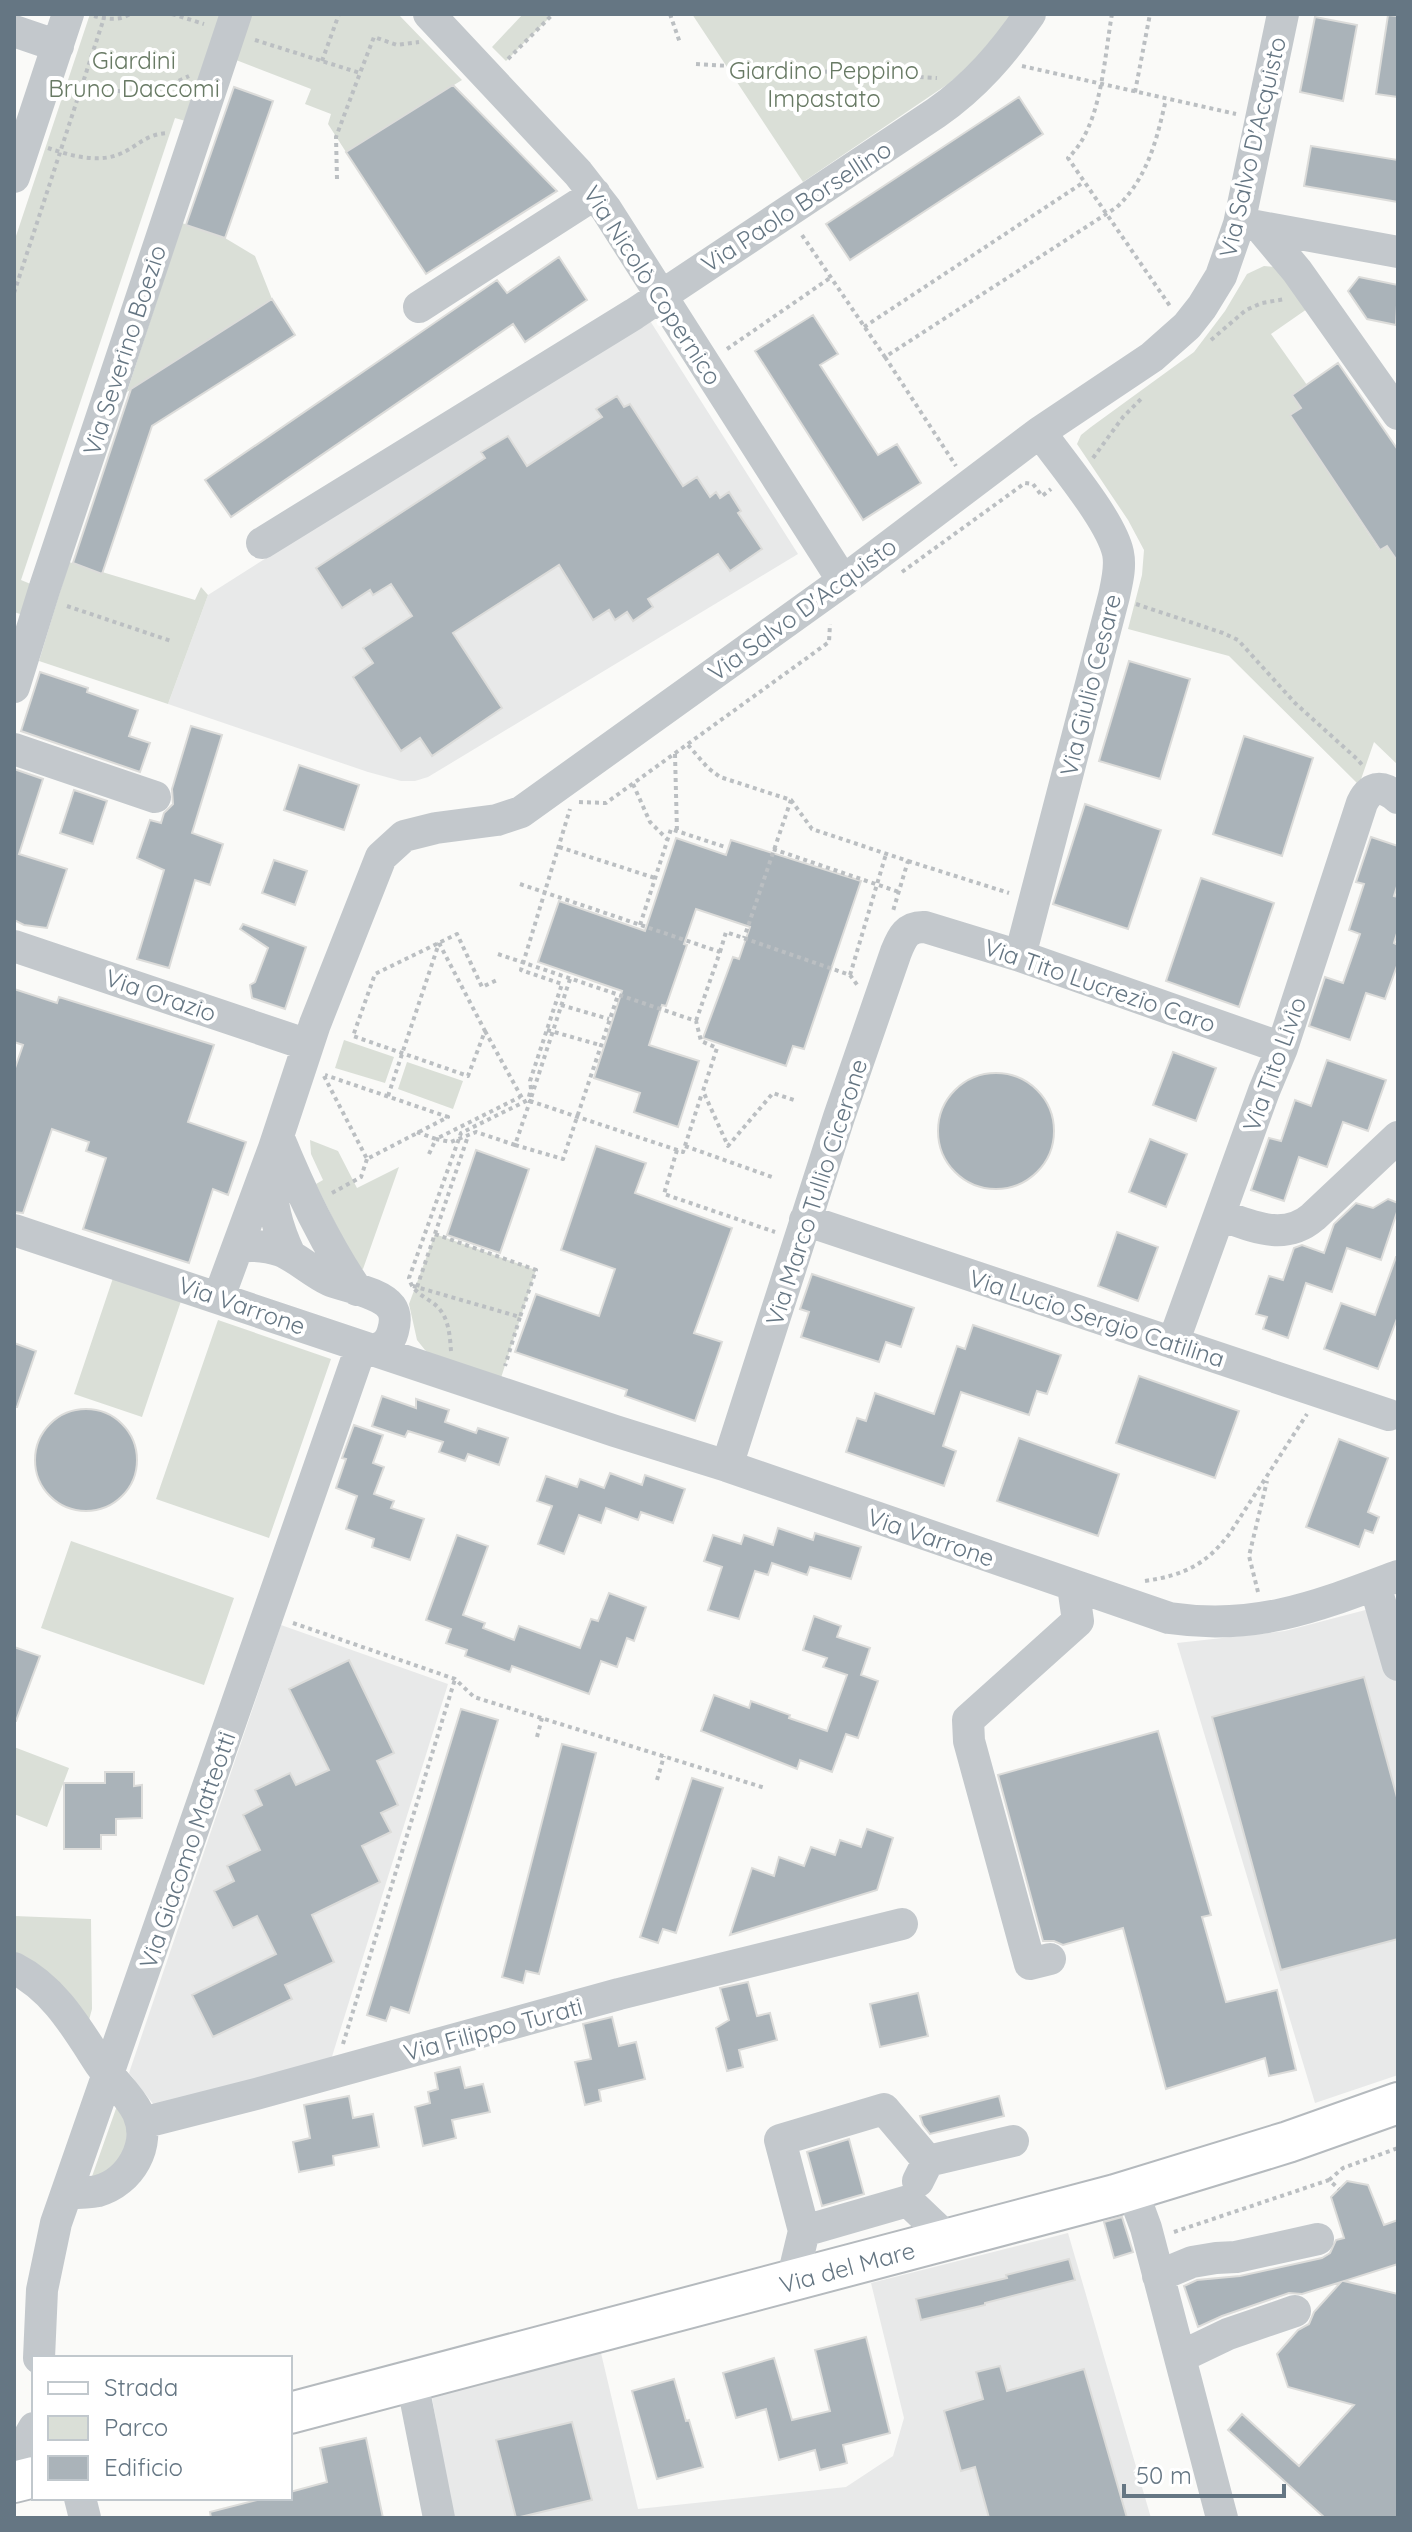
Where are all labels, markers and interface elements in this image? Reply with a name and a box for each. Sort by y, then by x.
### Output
street label: Via Salvo D'Acquisto [1212,34,1292,260]
park label: Giardini Bruno Daccomi [48,45,220,103]
park label: Giardino Peppino Impastato [729,55,919,113]
street label: Via Paolo Borsellino [695,133,897,279]
street label: Via Nicolò Copernico [577,180,729,390]
street label: Via Severino Boezio [76,241,172,459]
street label: Via Salvo D'Acquisto [702,531,902,687]
street label: Via Giulio Cesare [1053,591,1127,779]
street label: Via Tito Lucrezio Caro [980,931,1220,1039]
street label: Via Orazio [102,962,220,1028]
street label: Via Tito Livio [1236,993,1312,1135]
street label: Via Marco Tullio Cicerone [759,1055,873,1329]
street label: Via Lucio Sergio Catilina [965,1262,1229,1374]
street label: Via Varrone [175,1269,309,1341]
street label: Via Varrone [864,1501,998,1573]
street label: Via Giacomo Matteotti [132,1728,242,1972]
street label: Via Filippo Turati [400,1991,586,2067]
street label: Via del Mare [776,2235,918,2299]
legend [32,2356,292,2500]
text: Strada [104,2372,178,2402]
text: Parco [104,2412,168,2442]
scale bar [1124,2448,1284,2498]
text: Edificio [104,2452,183,2482]
text: 50 m [1136,2460,1192,2490]

